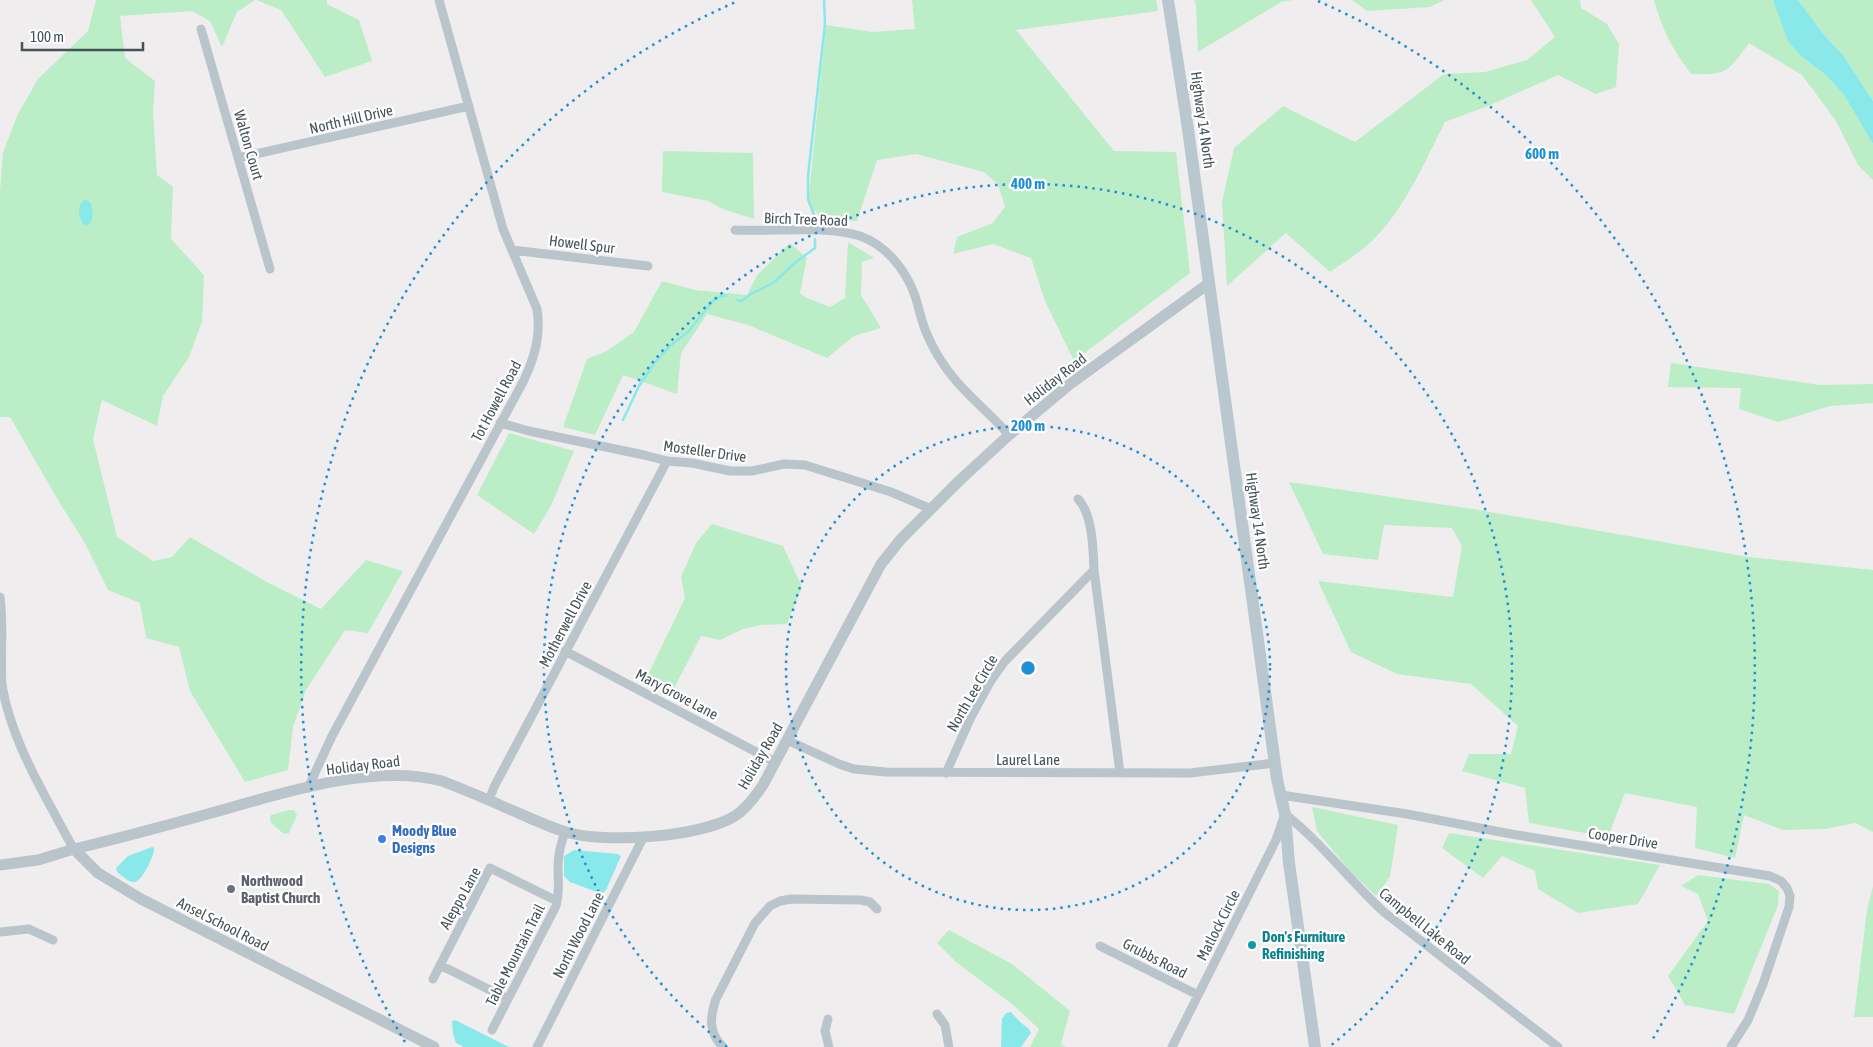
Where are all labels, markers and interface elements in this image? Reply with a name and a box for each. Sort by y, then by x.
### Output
scale bar [22,20,144,52]
text: 100 m [30,28,64,45]
street label: Highway 14 North [1188,70,1218,170]
street label: North Hill Drive [308,101,395,137]
street label: Walton Court [231,108,267,182]
text: 600 m [1525,145,1559,162]
text: 400 m [1010,175,1045,192]
street label: Birch Tree Road [764,209,848,229]
street label: Howell Spur [548,232,617,257]
street label: Holiday Road [1021,349,1089,409]
street label: Tot Howell Road [468,358,524,444]
text: 200 m [1011,417,1045,434]
street label: Mosteller Drive [662,437,748,465]
street label: Highway 14 North [1243,471,1273,571]
street label: Motherwell Drive [535,578,595,670]
street label: North Lee Circle [943,651,1001,735]
centre of rings [1019,659,1037,677]
street label: Mary Grove Lane [633,665,721,723]
street label: Holiday Road [734,720,786,792]
street label: Laurel Lane [996,751,1060,768]
street label: Holiday Road [325,752,401,778]
place label: Moody Blue Designs [392,822,457,856]
street label: Cooper Drive [1587,824,1659,852]
marker: Moody Blue Designs [376,833,388,845]
street label: Aleppo Lane [436,864,484,932]
place label: Northwood Baptist Church [241,872,320,906]
marker: Northwood Baptist Church [225,883,237,895]
street label: Campbell Lake Road [1376,884,1474,968]
street label: Matlock Circle [1193,887,1243,963]
street label: North Wood Lane [549,889,607,981]
street label: Ansel School Road [174,894,272,954]
street label: Table Mountain Trail [482,901,548,1009]
place label: Don's Furniture Refinishing [1262,928,1346,962]
street label: Grubbs Road [1120,935,1190,981]
marker: Don's Furniture Refinishing [1246,939,1258,951]

